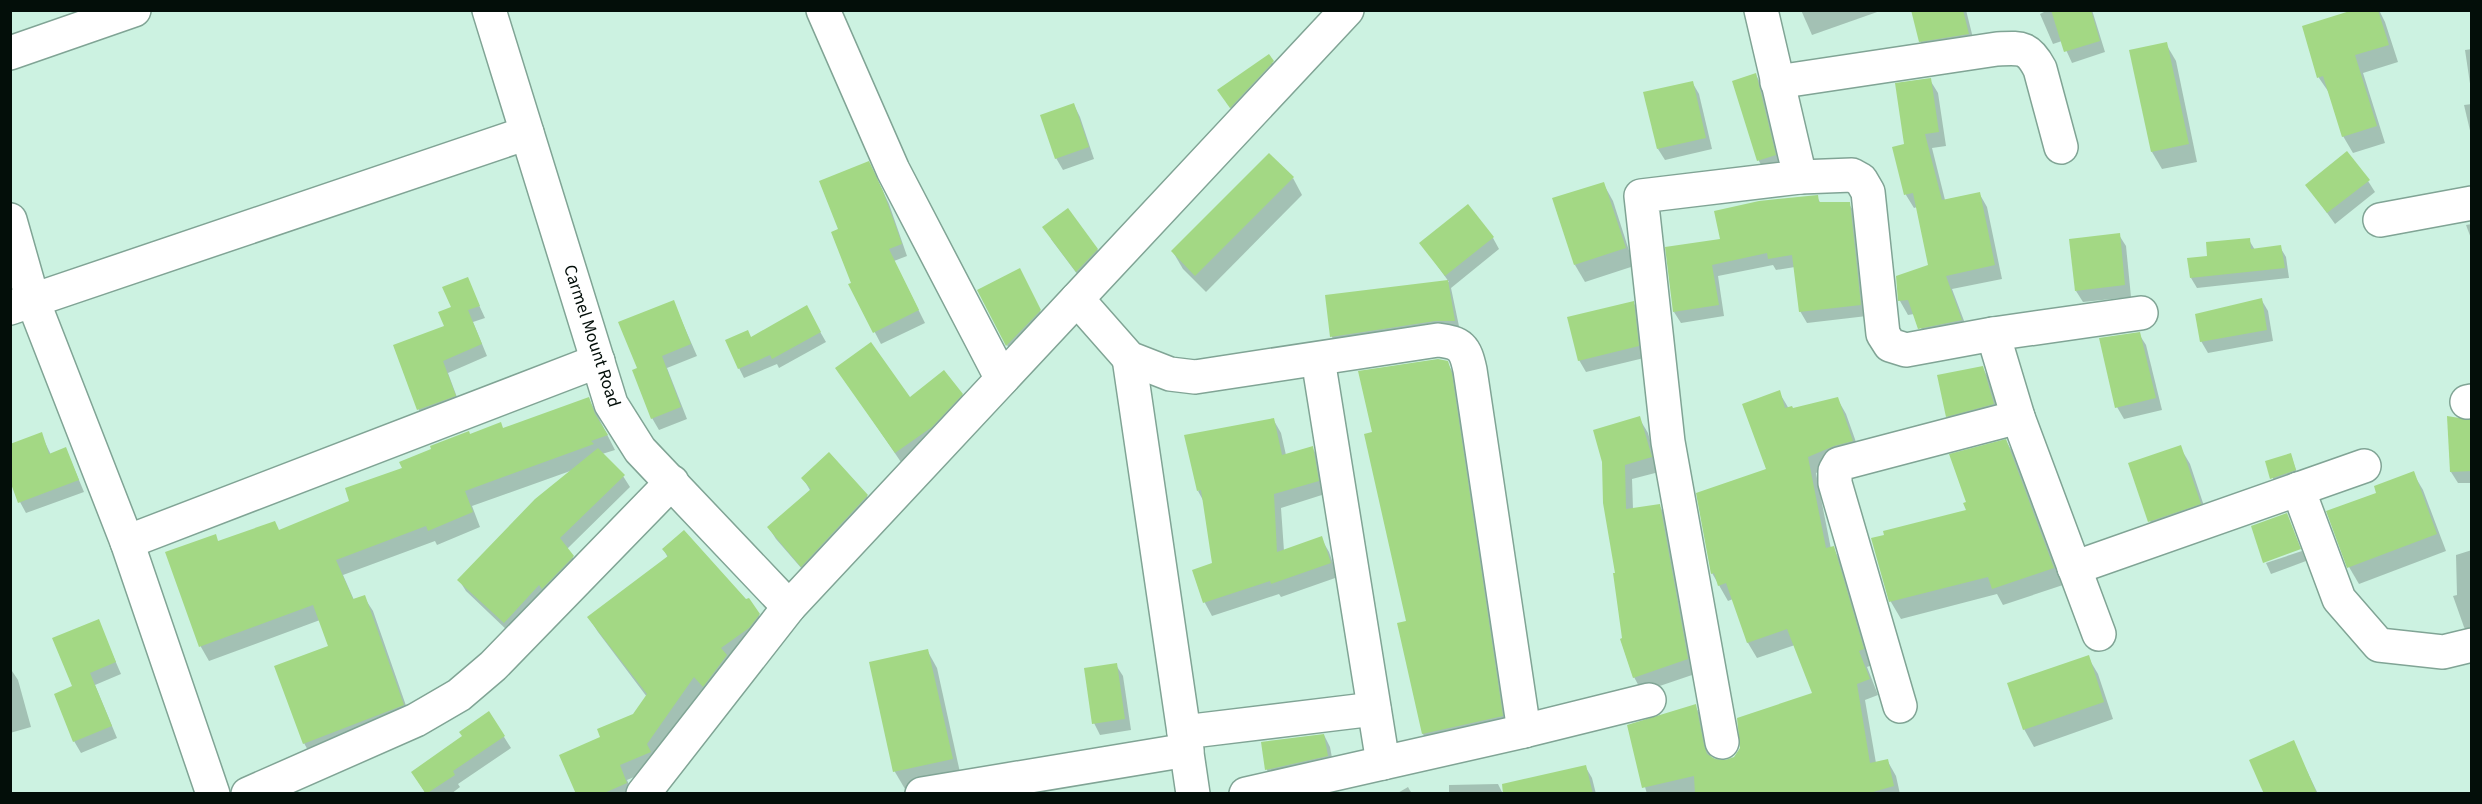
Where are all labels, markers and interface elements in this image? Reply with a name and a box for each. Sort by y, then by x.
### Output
street label: Carmel Mount Road [557,262,627,410]

